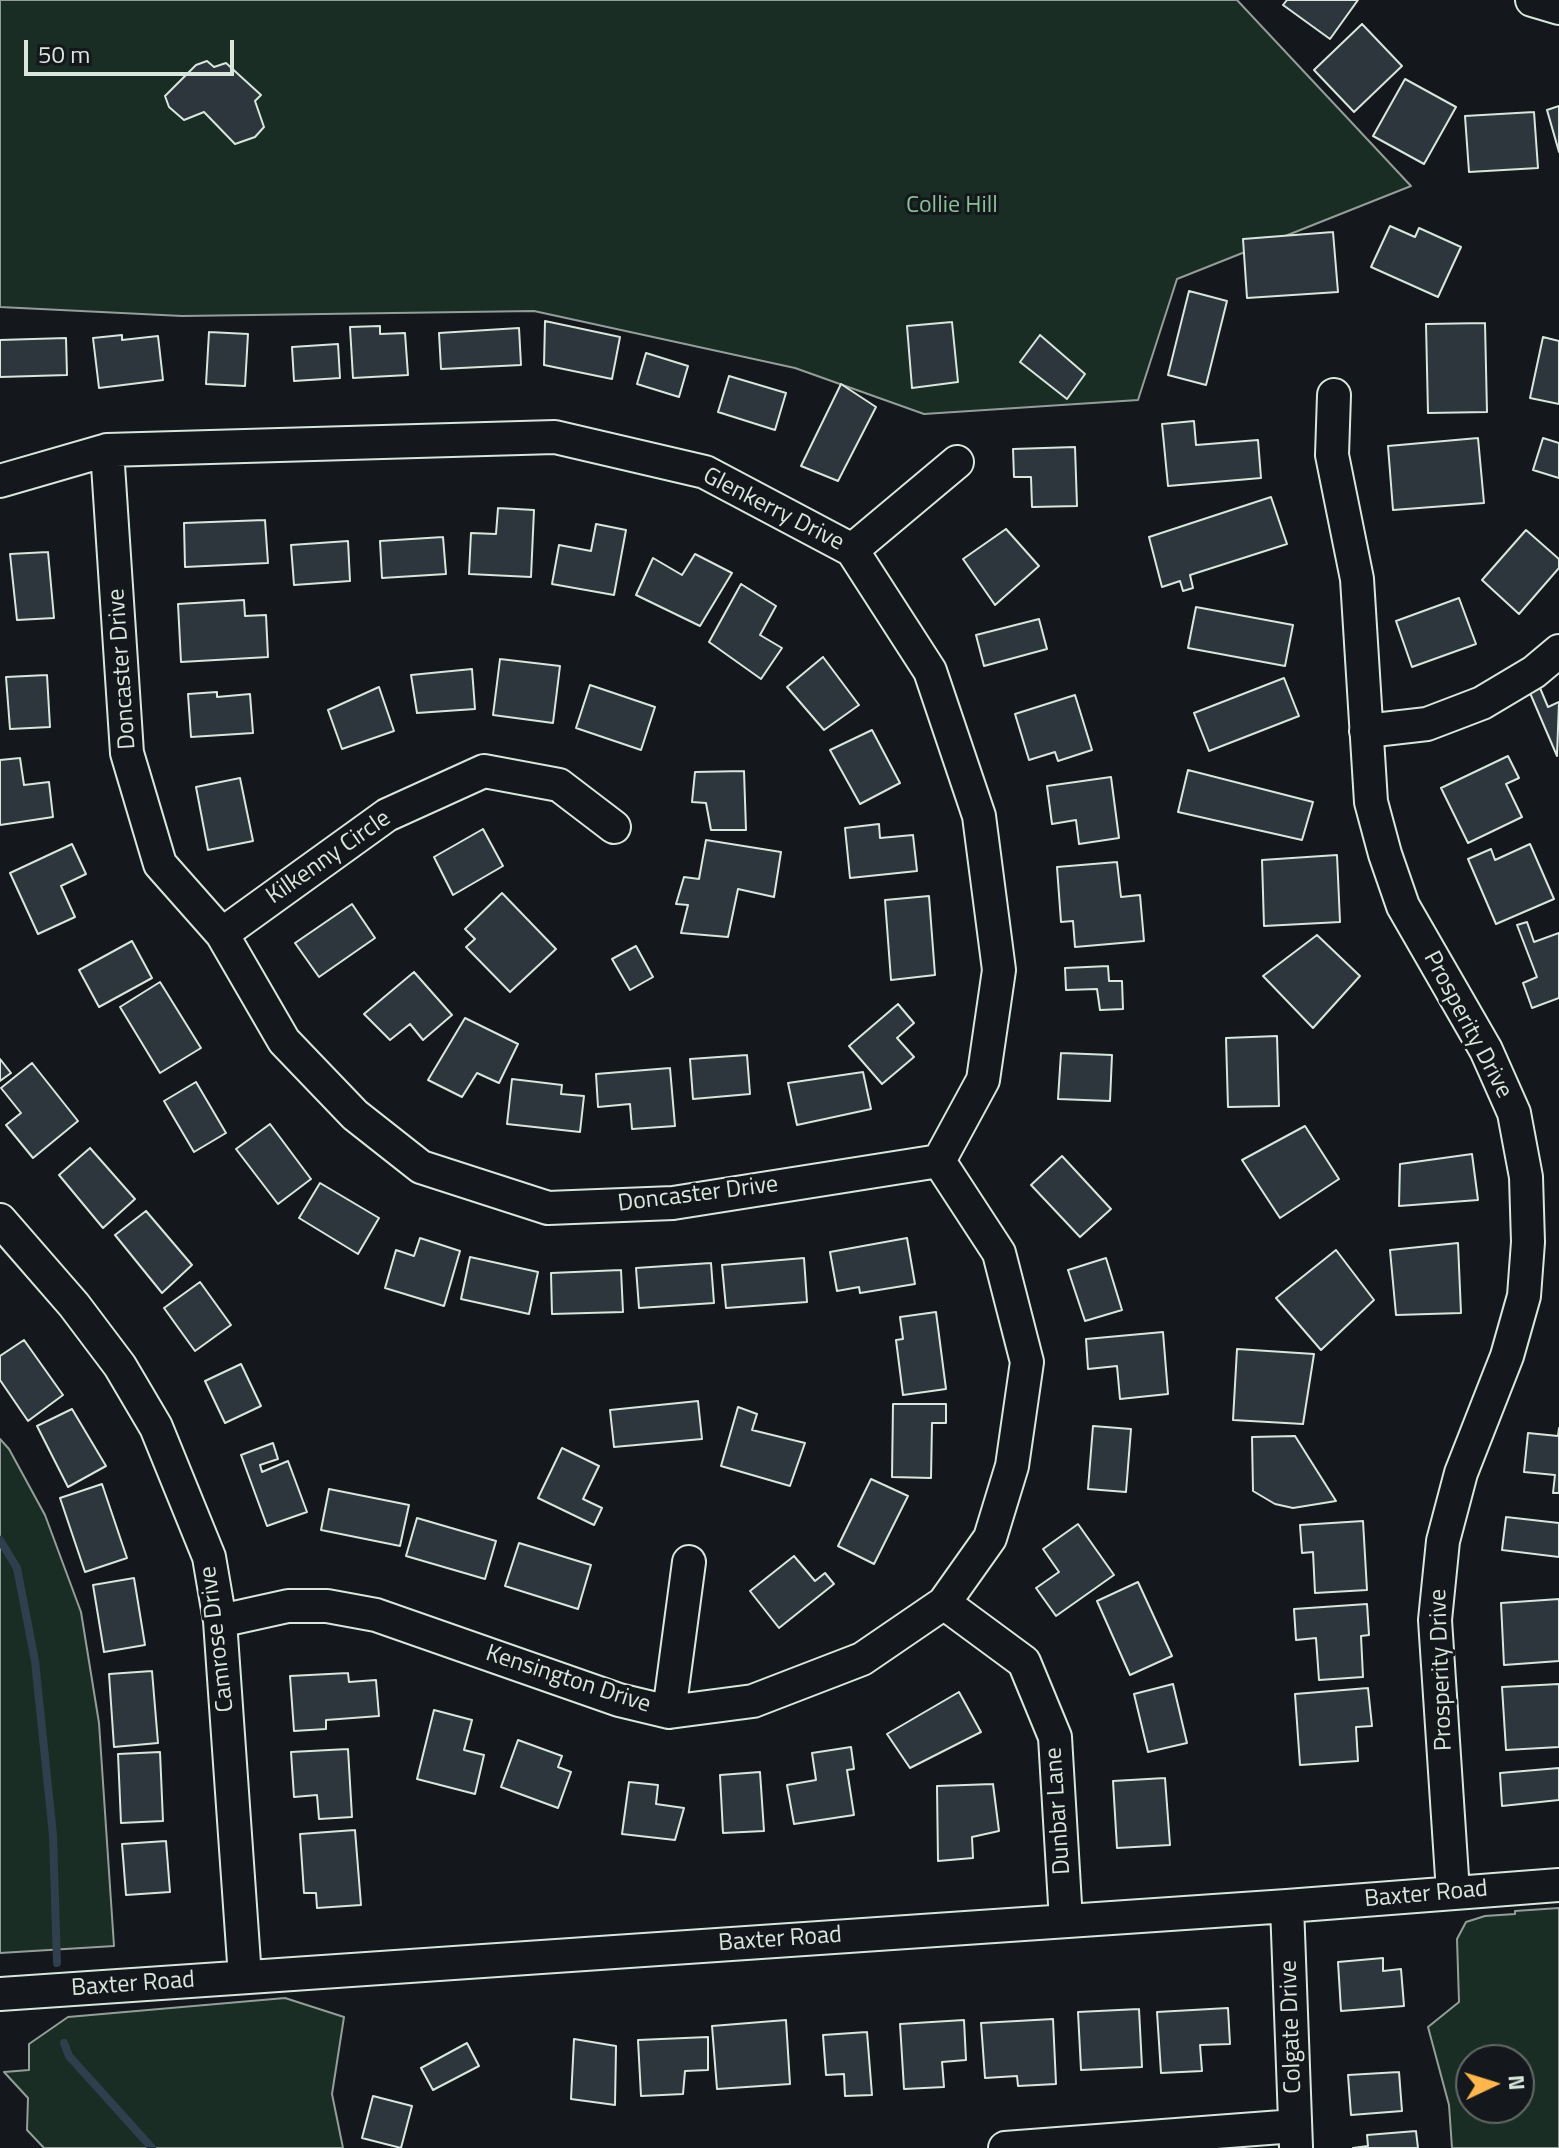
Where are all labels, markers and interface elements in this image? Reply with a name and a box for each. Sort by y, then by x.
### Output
scale bar [28,24,238,74]
text: 50 m [38,36,90,72]
park label: Collie Hill [906,192,998,220]
street label: Glenkerry Drive [698,462,848,558]
street label: Doncaster Drive [103,588,143,750]
street label: Kilkenny Circle [261,805,397,911]
street label: Prosperity Drive [1416,947,1518,1103]
street label: Doncaster Drive [616,1171,780,1219]
street label: Camrose Drive [195,1564,241,1714]
street label: Prosperity Drive [1425,1588,1459,1752]
street label: Kensington Drive [482,1640,654,1720]
street label: Dunbar Lane [1040,1746,1078,1876]
street label: Baxter Road [1363,1875,1489,1915]
street label: Baxter Road [717,1921,843,1959]
street label: Colgate Drive [1275,1960,1309,2094]
street label: Baxter Road [70,1966,196,2004]
north arrow [1455,2044,1535,2124]
text: N [1499,2074,1534,2091]

